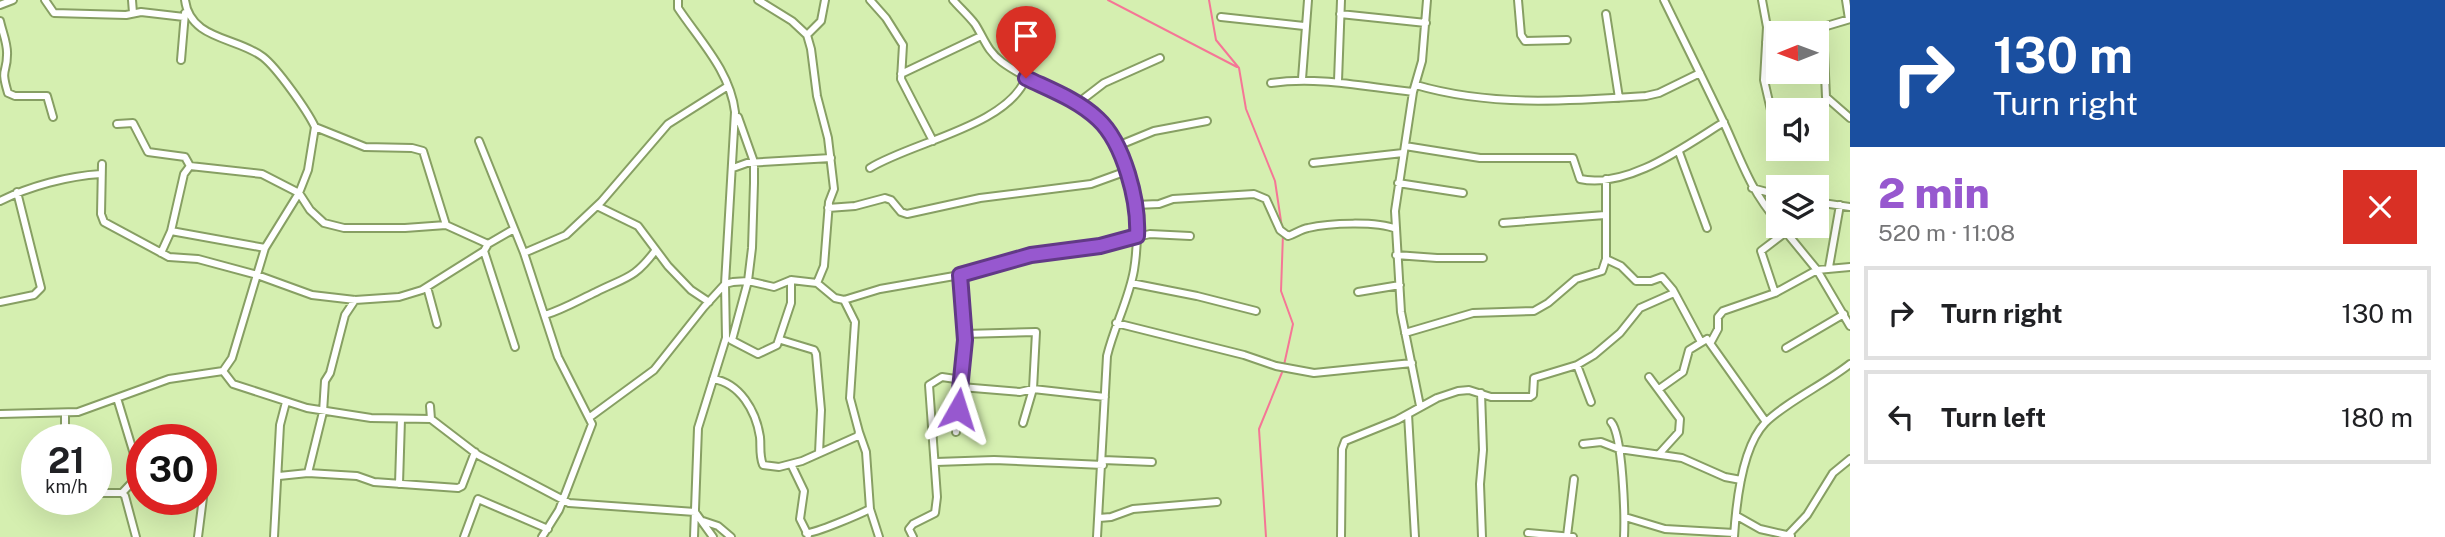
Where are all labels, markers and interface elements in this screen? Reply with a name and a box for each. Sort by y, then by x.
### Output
pin [996,6,1056,78]
icon: arrive [1007,17,1045,55]
north arrow [1766,21,1829,84]
map controls [1766,21,1829,238]
text: 130 m [1993,26,2133,84]
icon: right [1878,28,1969,119]
text: Turn right [1993,85,2138,122]
button: sound [1766,98,1829,161]
text: 2 min [1878,168,1990,217]
button: close [2343,170,2417,244]
button: layers [1766,175,1829,238]
text: 520 m · 11:08 [1878,219,2015,246]
icon: right [1882,294,1920,332]
text: Turn right [1941,298,2063,329]
text: 130 m [2341,298,2413,329]
position arrow [921,372,995,446]
icon: left [1882,398,1920,436]
text: Turn left [1941,402,2046,433]
text: 180 m [2341,402,2413,433]
speed limit sign: 30 [126,424,217,515]
text: 21 [48,440,85,481]
text: km/h [45,476,88,497]

